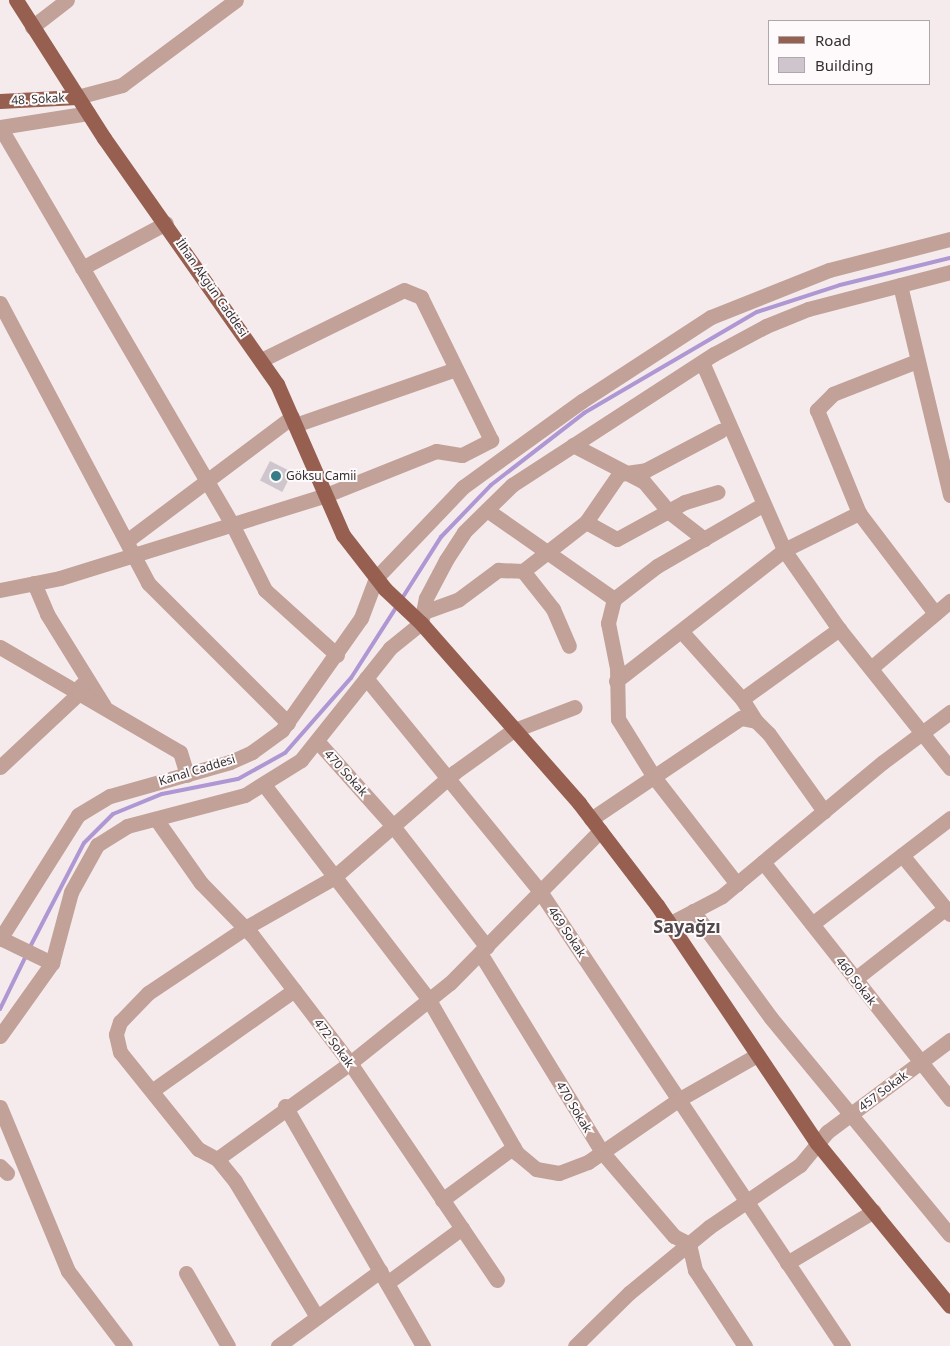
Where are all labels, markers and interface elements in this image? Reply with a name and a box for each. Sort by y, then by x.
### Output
legend [768,20,930,85]
text: Road [815,30,851,50]
text: Building [815,55,873,75]
street label: 48. Sokak [11,90,65,108]
street label: İlhan Akgün Caddesi [173,236,251,340]
place label: Göksu Camii [286,469,356,483]
marker: Göksu Camii [270,470,282,482]
street label: 470 Sokak [322,747,370,799]
street label: Kanal Caddesi [157,752,237,788]
street label: 469 Sokak [545,904,589,960]
district label: Sayağzı [653,915,721,937]
street label: 460 Sokak [833,954,879,1008]
street label: 472 Sokak [311,1016,357,1070]
street label: 457 Sokak [856,1068,910,1114]
street label: 470 Sokak [553,1079,595,1135]

